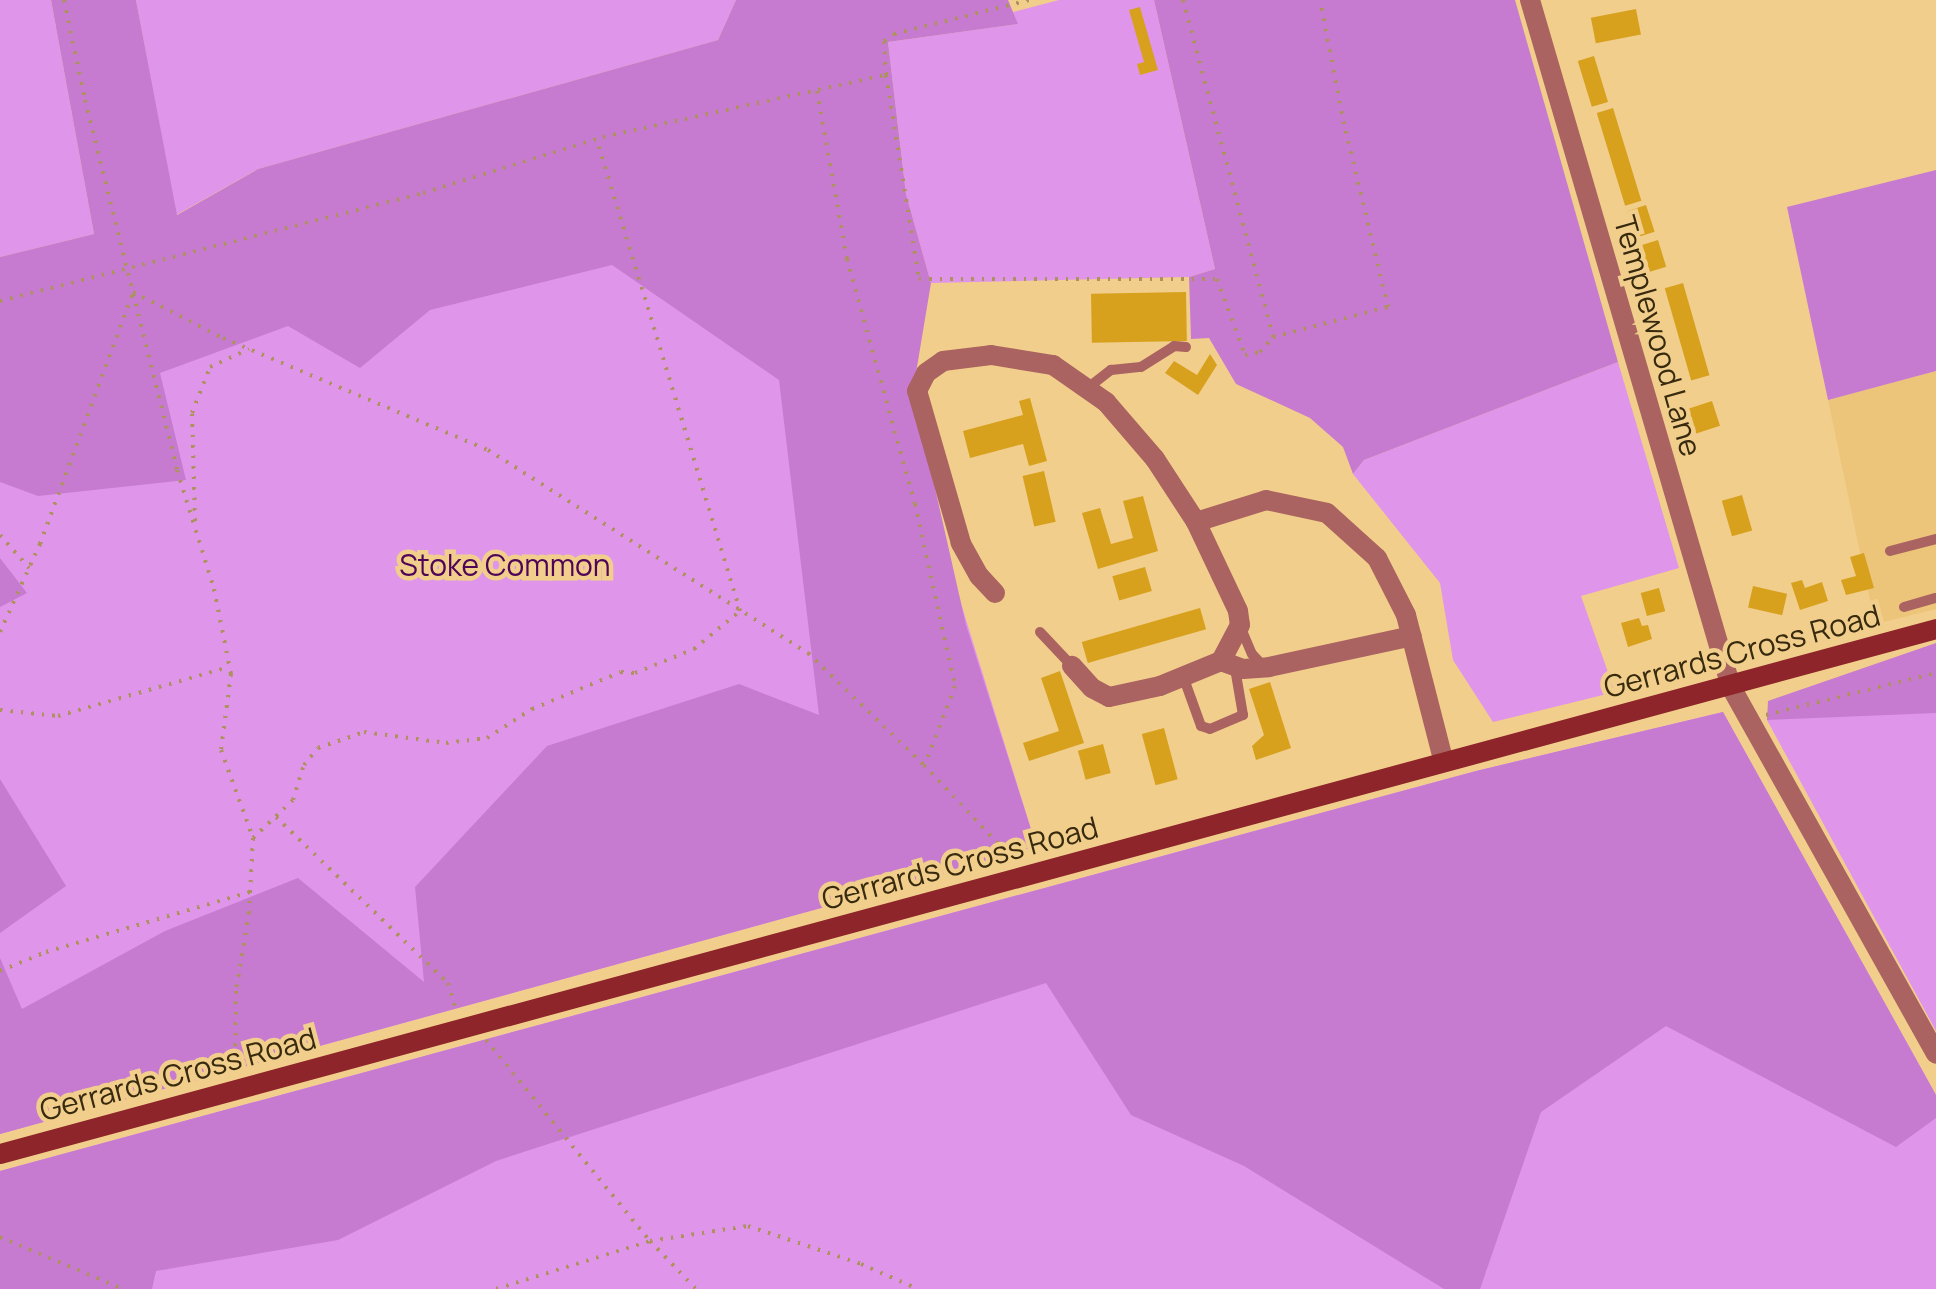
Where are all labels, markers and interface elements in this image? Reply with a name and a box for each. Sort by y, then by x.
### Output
street label: Templewood Lane [1606,212,1710,460]
park label: Stoke Common [399,547,611,583]
street label: Gerrards Cross Road [1600,597,1884,705]
street label: Gerrards Cross Road [818,809,1102,917]
street label: Gerrards Cross Road [36,1020,320,1128]

